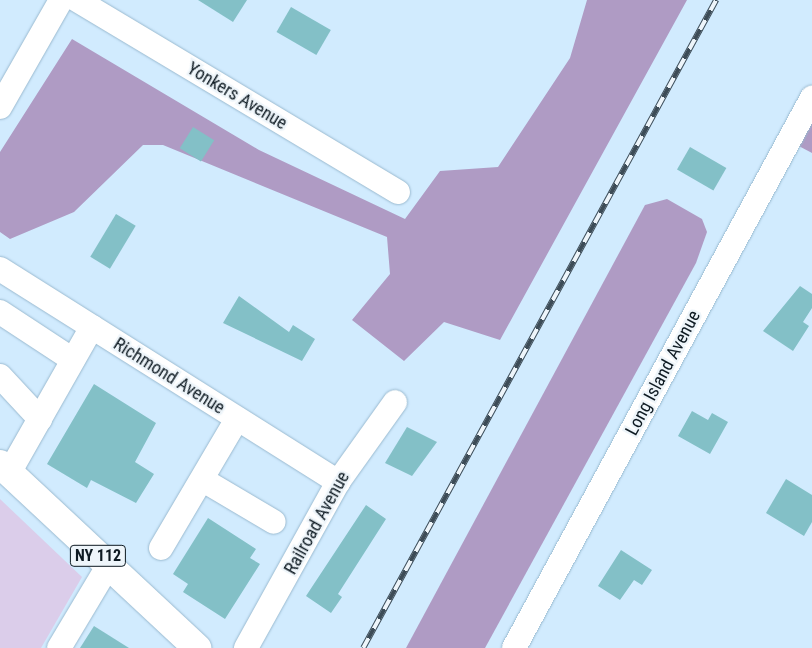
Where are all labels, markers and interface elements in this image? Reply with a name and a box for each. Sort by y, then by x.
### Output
street label: Yonkers Avenue [183,58,291,134]
street label: Long Island Avenue [621,307,705,439]
street label: Richmond Avenue [109,333,229,419]
street label: Railroad Avenue [280,468,354,578]
road number: NY 112 [69,542,127,570]

